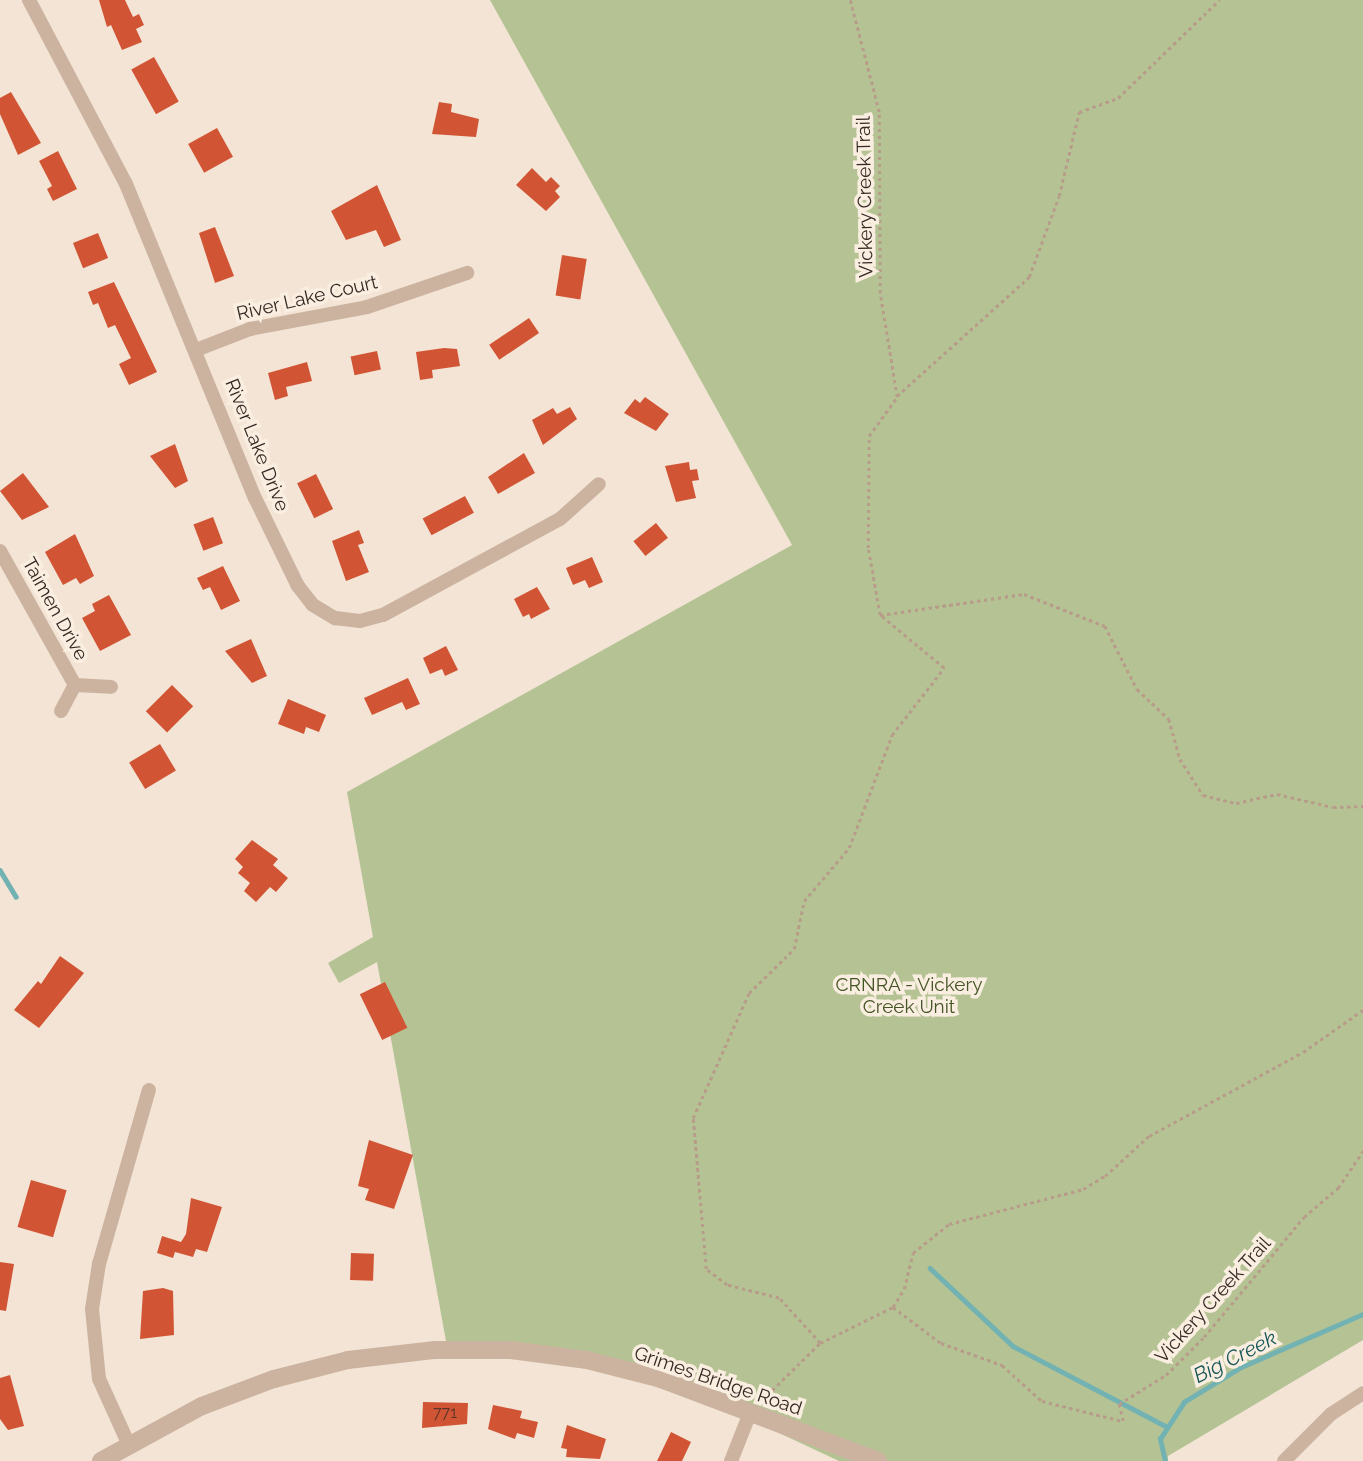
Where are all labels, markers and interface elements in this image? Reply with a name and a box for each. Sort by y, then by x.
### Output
street label: Vickery Creek Trail [852,115,878,279]
street label: River Lake Court [234,271,380,325]
street label: River Lake Drive [220,375,294,515]
street label: Taimen Drive [17,554,93,664]
park label: CRNRA - Vickery Creek Unit [835,974,983,1018]
street label: Vickery Creek Trail [1150,1232,1276,1368]
water label: Big Creek [1189,1325,1281,1389]
street label: Grimes Bridge Road [631,1342,805,1420]
house number: 771 [433,1403,457,1423]

